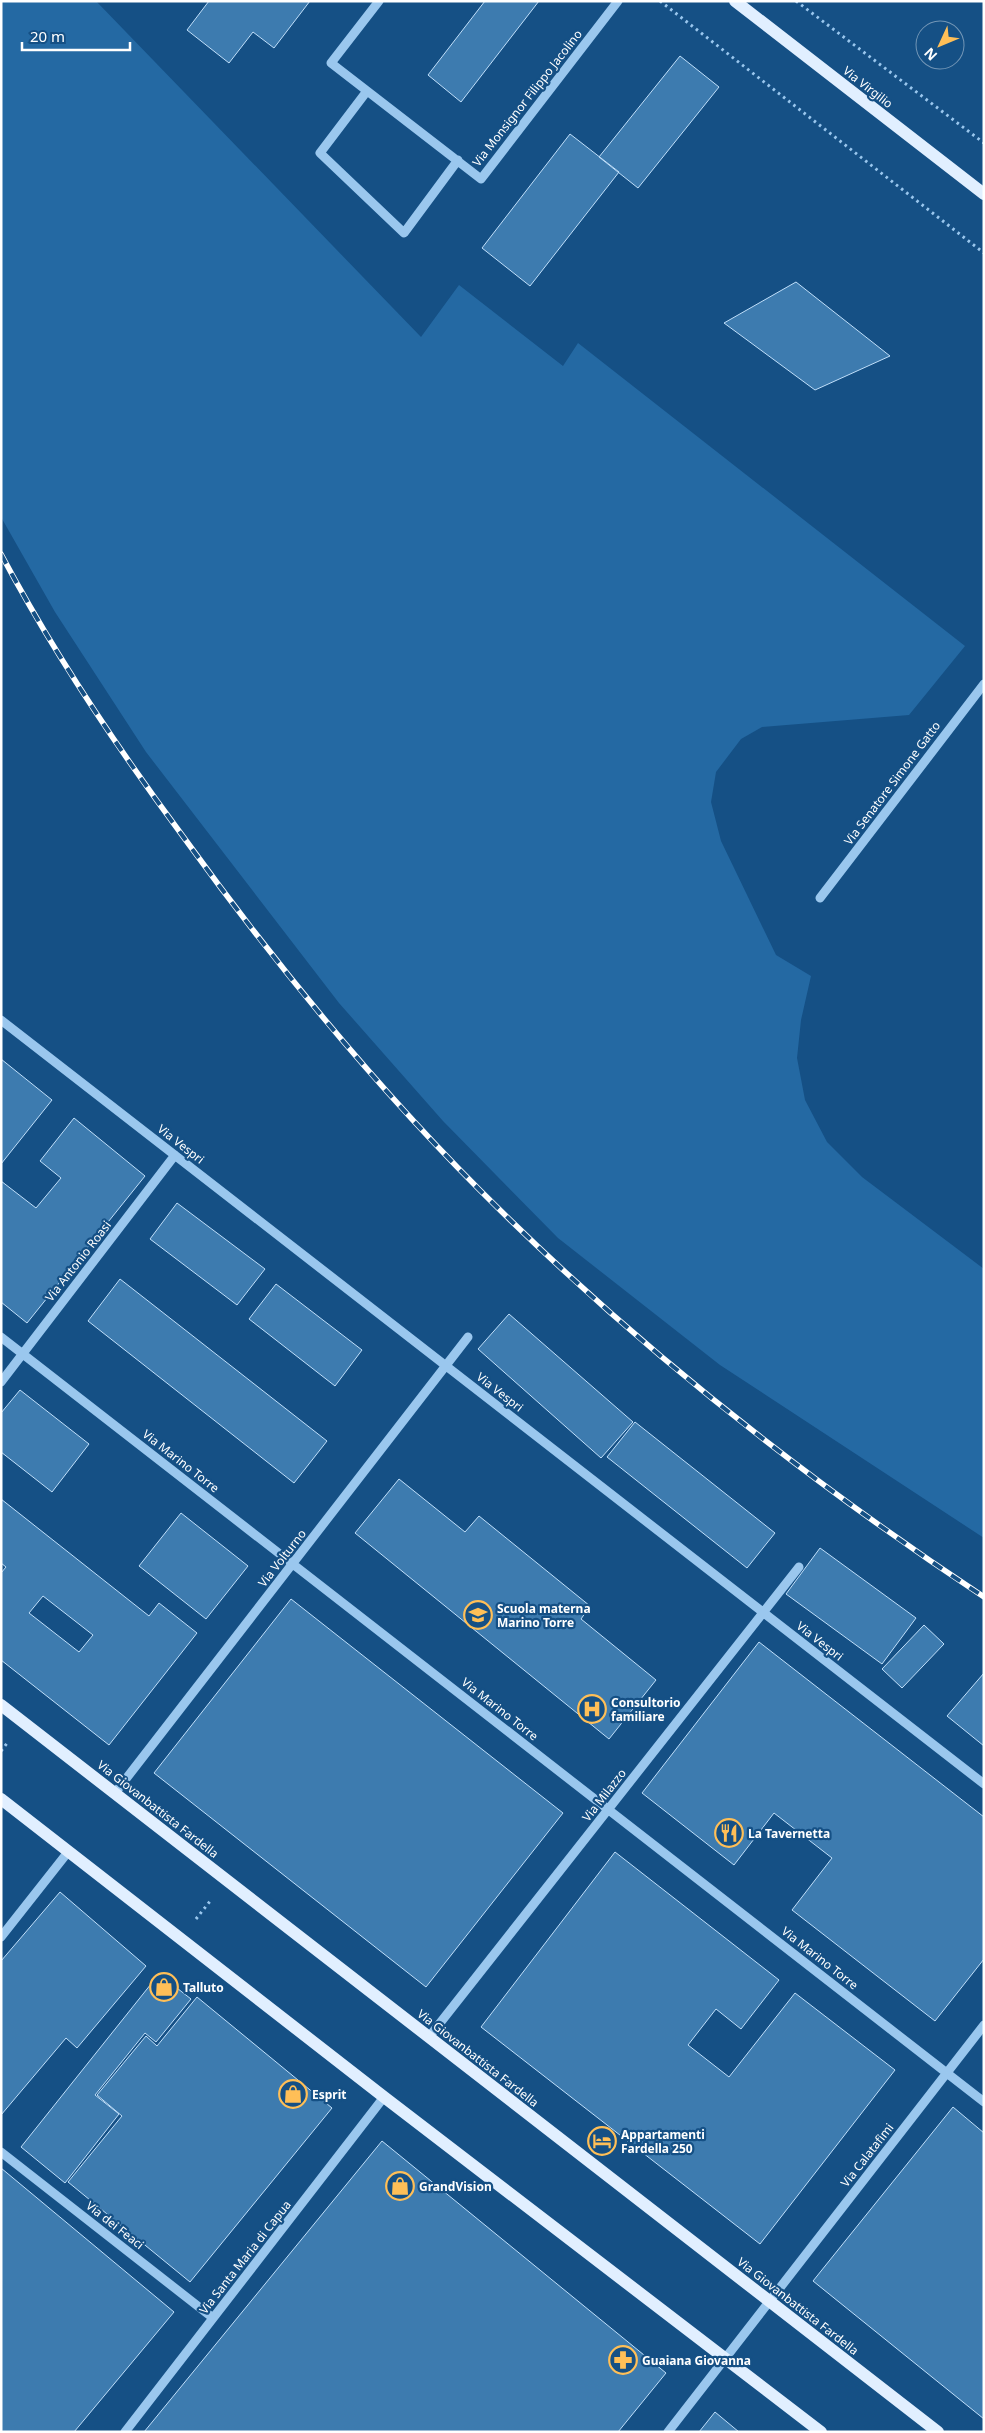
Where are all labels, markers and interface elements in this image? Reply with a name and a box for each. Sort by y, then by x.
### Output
scale bar [22,20,130,52]
north arrow [915,20,965,70]
text: 20 m [30,26,65,46]
street label: Via Monsignor Filippo Jacolino [468,26,586,170]
text: N [919,44,941,65]
street label: Via Virgilio [839,62,897,112]
street label: Via Senatore Simone Gatto [840,718,944,848]
street label: Via Vespri [154,1120,208,1168]
street label: Via Antonio Roasi [41,1217,115,1305]
street label: Via Vespri [473,1368,527,1416]
street label: Via Marino Torre [139,1426,223,1497]
street label: Via Volturno [254,1526,310,1590]
school or university icon: Scuola materna Marino Torre [463,1600,493,1630]
place label: Scuola materna Marino Torre [497,1600,591,1631]
street label: Via Vespri [793,1617,847,1665]
street label: Via Marino Torre [458,1674,542,1745]
hospital icon: Consultorio familiare [577,1694,607,1724]
place label: Consultorio familiare [611,1694,681,1725]
street label: Via Giovanbattista Fardella [94,1756,222,1862]
street label: Via Milazzo [578,1765,630,1825]
restaurant icon: La Tavernetta [714,1818,744,1848]
place label: La Tavernetta [748,1825,830,1842]
street label: Via Marino Torre [778,1923,862,1994]
shop icon: Talluto [149,1972,179,2002]
place label: Talluto [183,1979,224,1996]
street label: Via Giovanbattista Fardella [414,2005,542,2111]
shop icon: Esprit [278,2079,308,2109]
place label: Esprit [312,2086,347,2103]
street label: Via Calatafimi [837,2119,897,2191]
hotel icon: Appartamenti Fardella 250 [587,2126,617,2156]
place label: Appartamenti Fardella 250 [621,2126,705,2157]
shop icon: GrandVision [385,2171,415,2201]
place label: GrandVision [419,2178,492,2195]
street label: Via dei Feaci [83,2197,147,2253]
street label: Via Santa Maria di Capua [195,2197,295,2317]
street label: Via Giovanbattista Fardella [734,2253,862,2359]
pharmacy icon: Guaiana Giovanna [608,2345,638,2375]
place label: Guaiana Giovanna [642,2352,751,2369]

